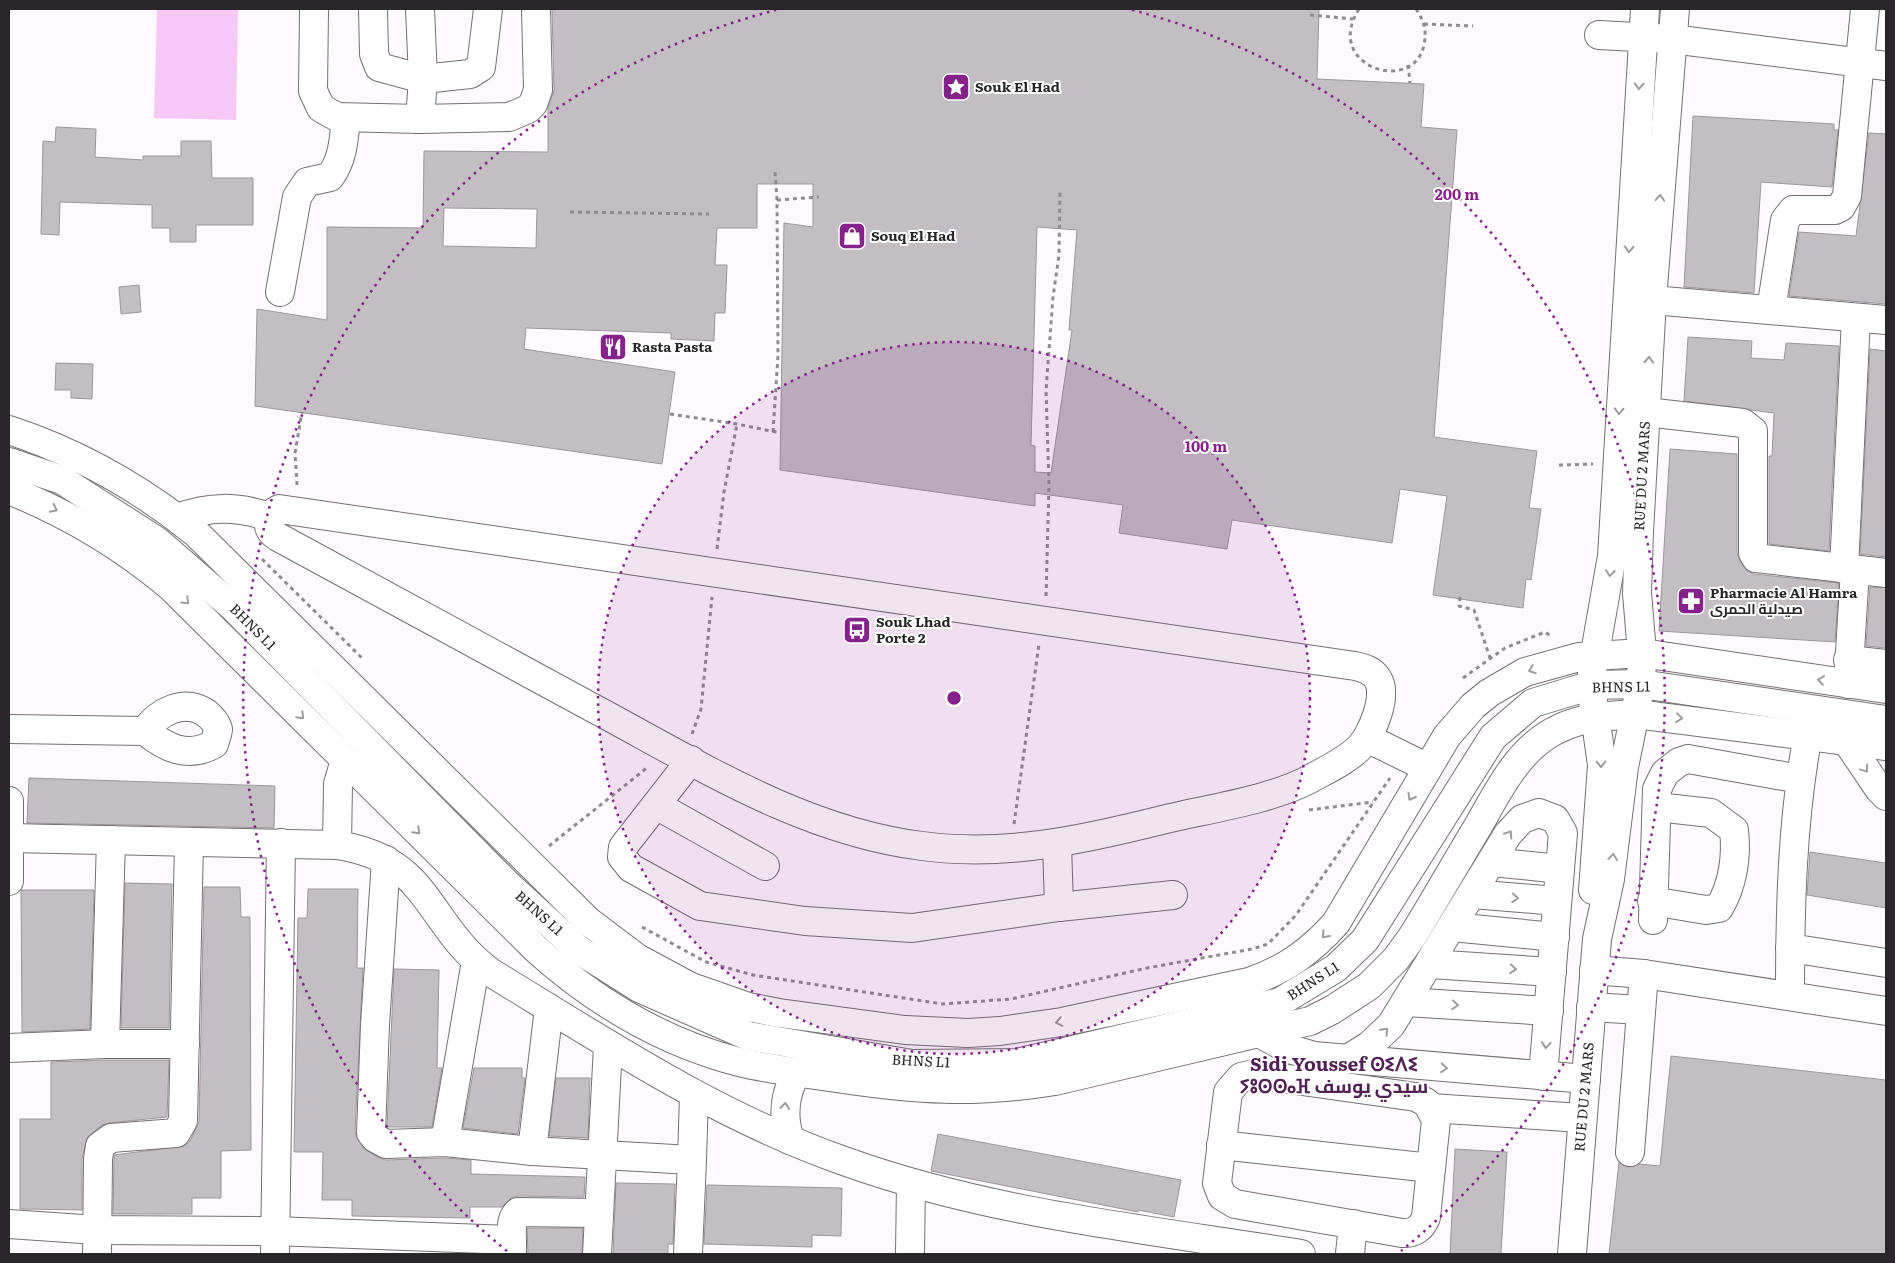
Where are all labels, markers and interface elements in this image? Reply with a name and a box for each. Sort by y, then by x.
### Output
place icon: Souk El Had [941,72,971,102]
place label: Souk El Had [975,76,1060,96]
one-way arrow [1633,83,1644,91]
text: 200 m [1435,182,1479,205]
one-way arrow [1654,194,1665,202]
shop icon: Souq El Had [837,221,867,251]
place label: Souq El Had [871,225,956,245]
one-way arrow [1624,245,1635,253]
restaurant icon: Rasta Pasta [598,332,628,362]
place label: Rasta Pasta [632,336,713,356]
one-way arrow [1643,356,1654,364]
one-way arrow [1614,407,1625,415]
street label: RUE DU 2 MARS [1628,421,1654,531]
text: 100 m [1185,434,1227,457]
one-way arrow [49,502,58,513]
one-way arrow [1605,569,1615,577]
place label: Pharmacie Al Hamra صيدلية الحمرى [1710,582,1858,618]
pharmacy icon: Pharmacie Al Hamra صيدلية الحمرى [1676,586,1706,616]
one-way arrow [180,595,189,604]
street label: BHNS L1 [226,599,282,654]
place label: Souk Lhad Porte 2 [876,611,951,647]
bus stop icon: Souk Lhad Porte 2 [842,615,872,645]
one-way arrow [1528,664,1537,674]
street label: BHNS L1 [1592,675,1651,697]
one-way arrow [1816,675,1824,686]
centre of rings [945,689,963,707]
one-way arrow [295,710,304,719]
one-way arrow [1675,712,1683,723]
one-way arrow [1596,761,1606,769]
one-way arrow [1859,763,1868,773]
one-way arrow [1407,791,1417,800]
one-way arrow [411,825,420,834]
one-way arrow [1503,830,1512,840]
one-way arrow [1607,853,1618,861]
street label: BHNS L1 [511,885,568,939]
one-way arrow [1511,892,1519,903]
one-way arrow [1322,929,1331,938]
street label: BHNS L1 [1282,956,1343,1004]
one-way arrow [1509,964,1517,975]
one-way arrow [1451,999,1459,1010]
one-way arrow [1055,1017,1064,1027]
one-way arrow [1379,1027,1388,1036]
one-way arrow [1541,1041,1552,1049]
street label: RUE DU 2 MARS [1568,1041,1598,1152]
street label: BHNS L1 [891,1048,951,1072]
district label: Sidi Youssef ⵙⵉⴷⵉ ⵢⵓⵙⵙⴰⴼ سيدي يوسف [1240,1049,1428,1102]
one-way arrow [1441,1062,1449,1073]
one-way arrow [780,1101,791,1109]

